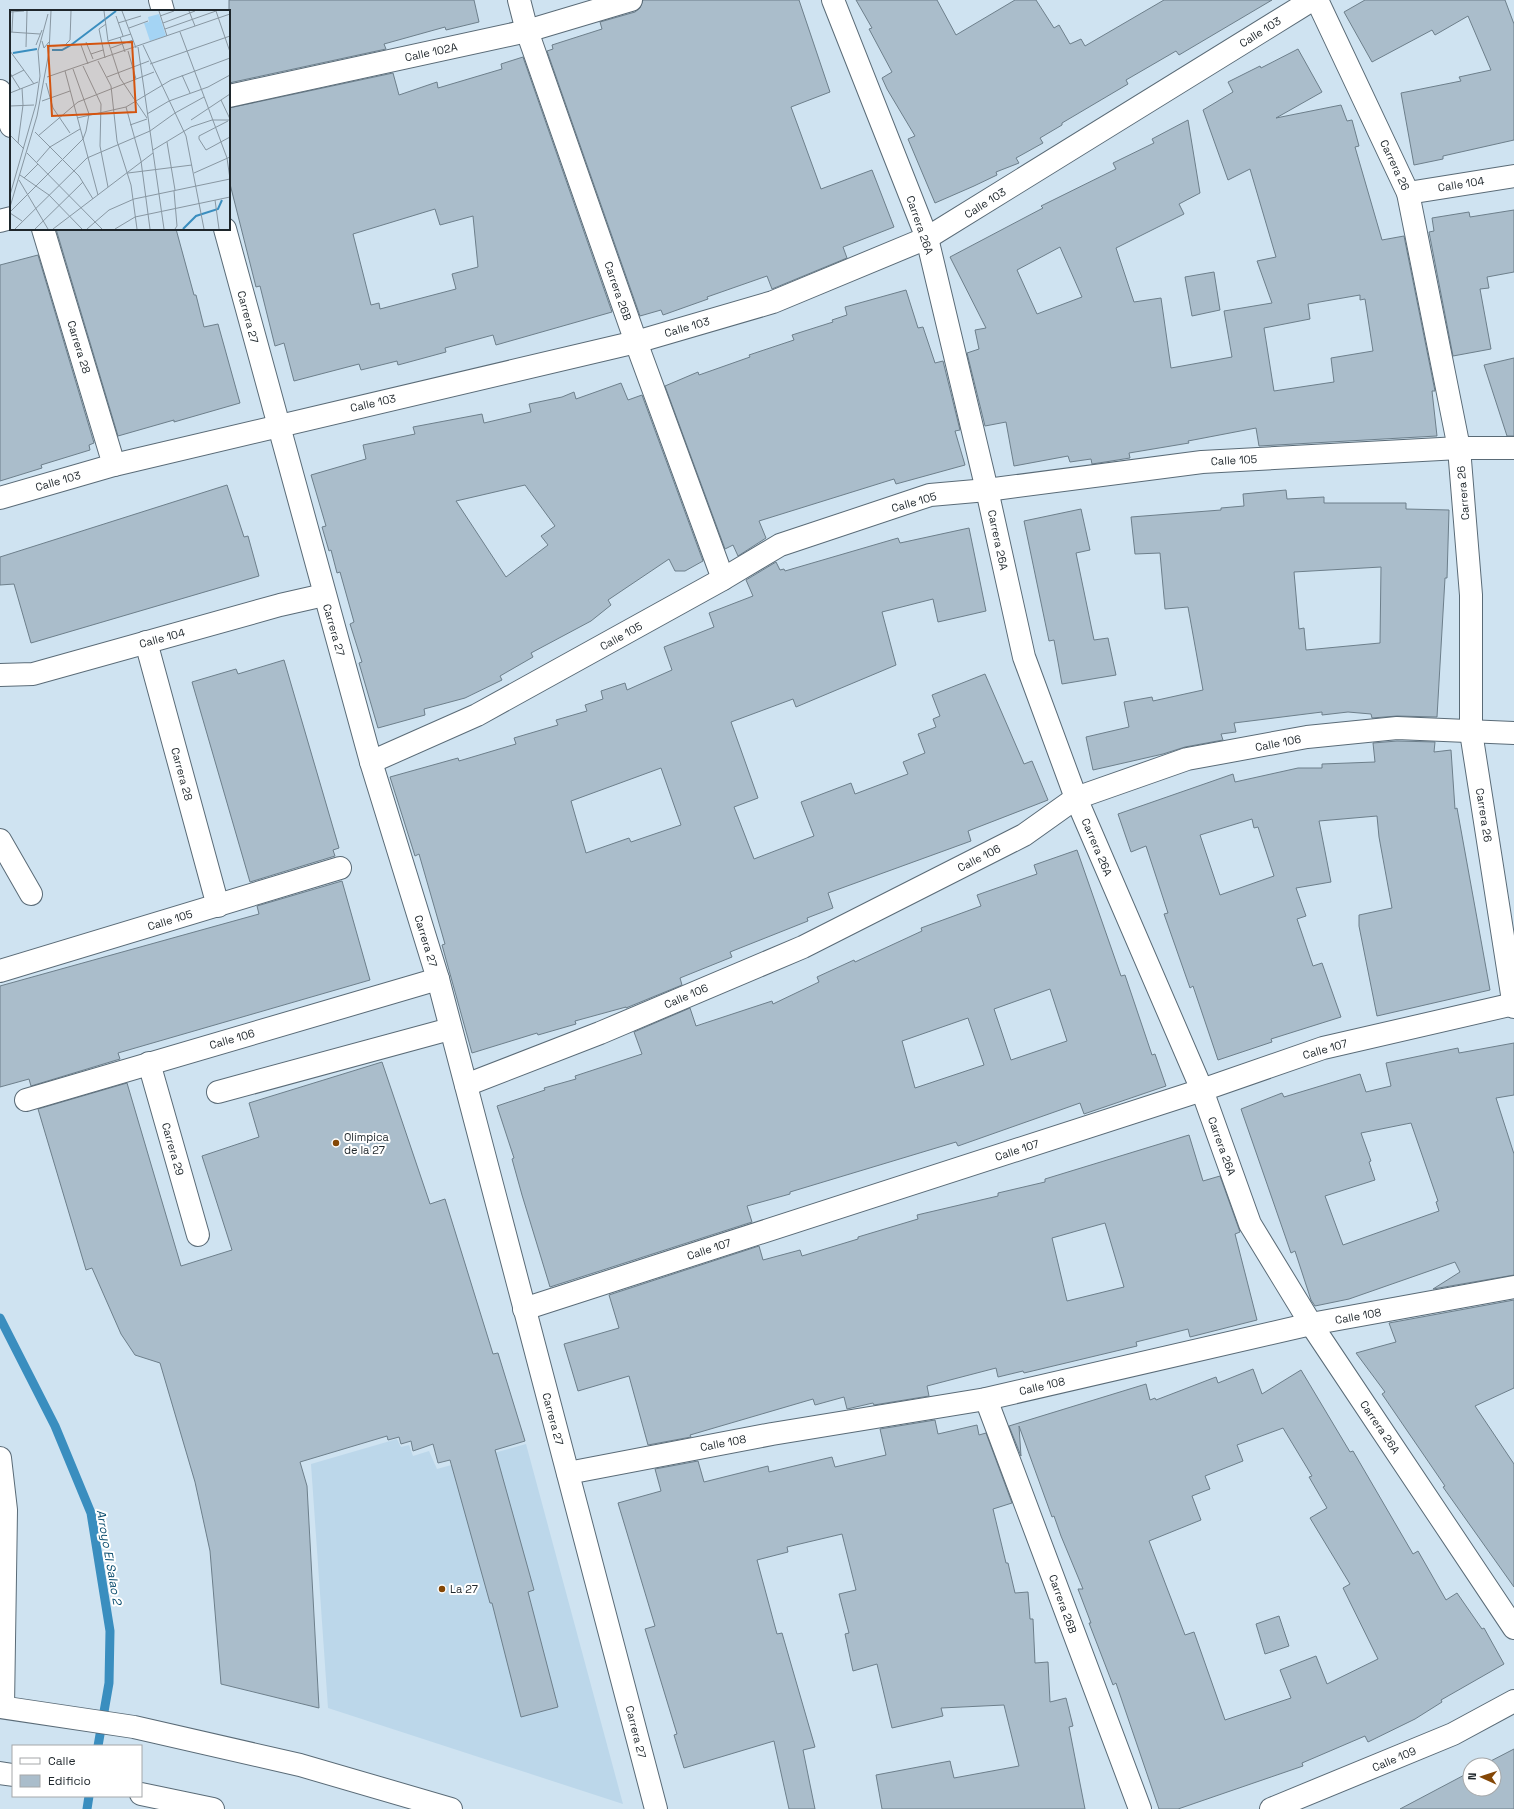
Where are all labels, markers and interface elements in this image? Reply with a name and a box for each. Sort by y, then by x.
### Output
inset map [10,10,230,230]
street label: Calle 103 [1237,14,1284,50]
street label: Calle 102A [403,40,459,64]
street label: Carrera 26 [1377,137,1413,193]
street label: Calle 104 [1437,173,1485,195]
street label: Calle 103 [962,185,1009,221]
street label: Carrera 26A [903,194,937,256]
street label: Carrera 26B [601,260,635,322]
street label: Carrera 27 [234,289,262,345]
street label: Calle 103 [663,314,712,340]
street label: Carrera 28 [64,319,94,375]
street label: Calle 103 [349,391,398,415]
street label: Calle 105 [1210,452,1258,468]
street label: Carrera 26 [1454,465,1472,521]
street label: Calle 103 [34,468,83,494]
street label: Calle 105 [890,489,939,515]
street label: Carrera 26A [985,509,1011,572]
street label: Carrera 27 [320,602,348,658]
street label: Calle 105 [597,618,645,653]
street label: Calle 104 [138,625,186,651]
street label: Calle 106 [1254,732,1302,754]
street label: Carrera 28 [168,746,196,802]
street label: Carrera 26 [1473,787,1495,843]
street label: Carrera 26A [1079,816,1115,878]
street label: Calle 106 [955,841,1003,875]
street label: Calle 105 [146,906,195,933]
street label: Carrera 27 [411,913,441,969]
street label: Calle 106 [662,980,710,1012]
street label: Calle 106 [208,1026,257,1052]
street label: Calle 107 [1301,1036,1349,1062]
street label: Carrera 26A [1205,1115,1239,1177]
street label: Carrera 29 [159,1121,187,1177]
place label: Olímpica de la 27 [344,1130,390,1157]
street label: Calle 107 [993,1136,1041,1164]
marker: Olímpica de la 27 [331,1138,341,1148]
street label: Calle 107 [685,1235,733,1263]
street label: Calle 108 [1334,1305,1382,1327]
street label: Calle 108 [1018,1374,1066,1398]
street label: Carrera 27 [539,1391,567,1447]
street label: Carrera 26A [1357,1398,1403,1456]
street label: Calle 108 [699,1432,747,1454]
water label: Arroyo El Salao 2 [93,1508,126,1607]
street label: Carrera 26B [1046,1573,1080,1635]
place label: La 27 [450,1582,478,1596]
marker: La 27 [437,1584,447,1594]
street label: Carrera 27 [623,1704,649,1760]
street label: Calle 109 [1370,1743,1418,1775]
legend [12,1745,142,1797]
text: Calle [48,1753,76,1769]
north arrow [1462,1757,1502,1797]
text: N [1465,1772,1479,1781]
text: Edificio [48,1773,91,1789]

